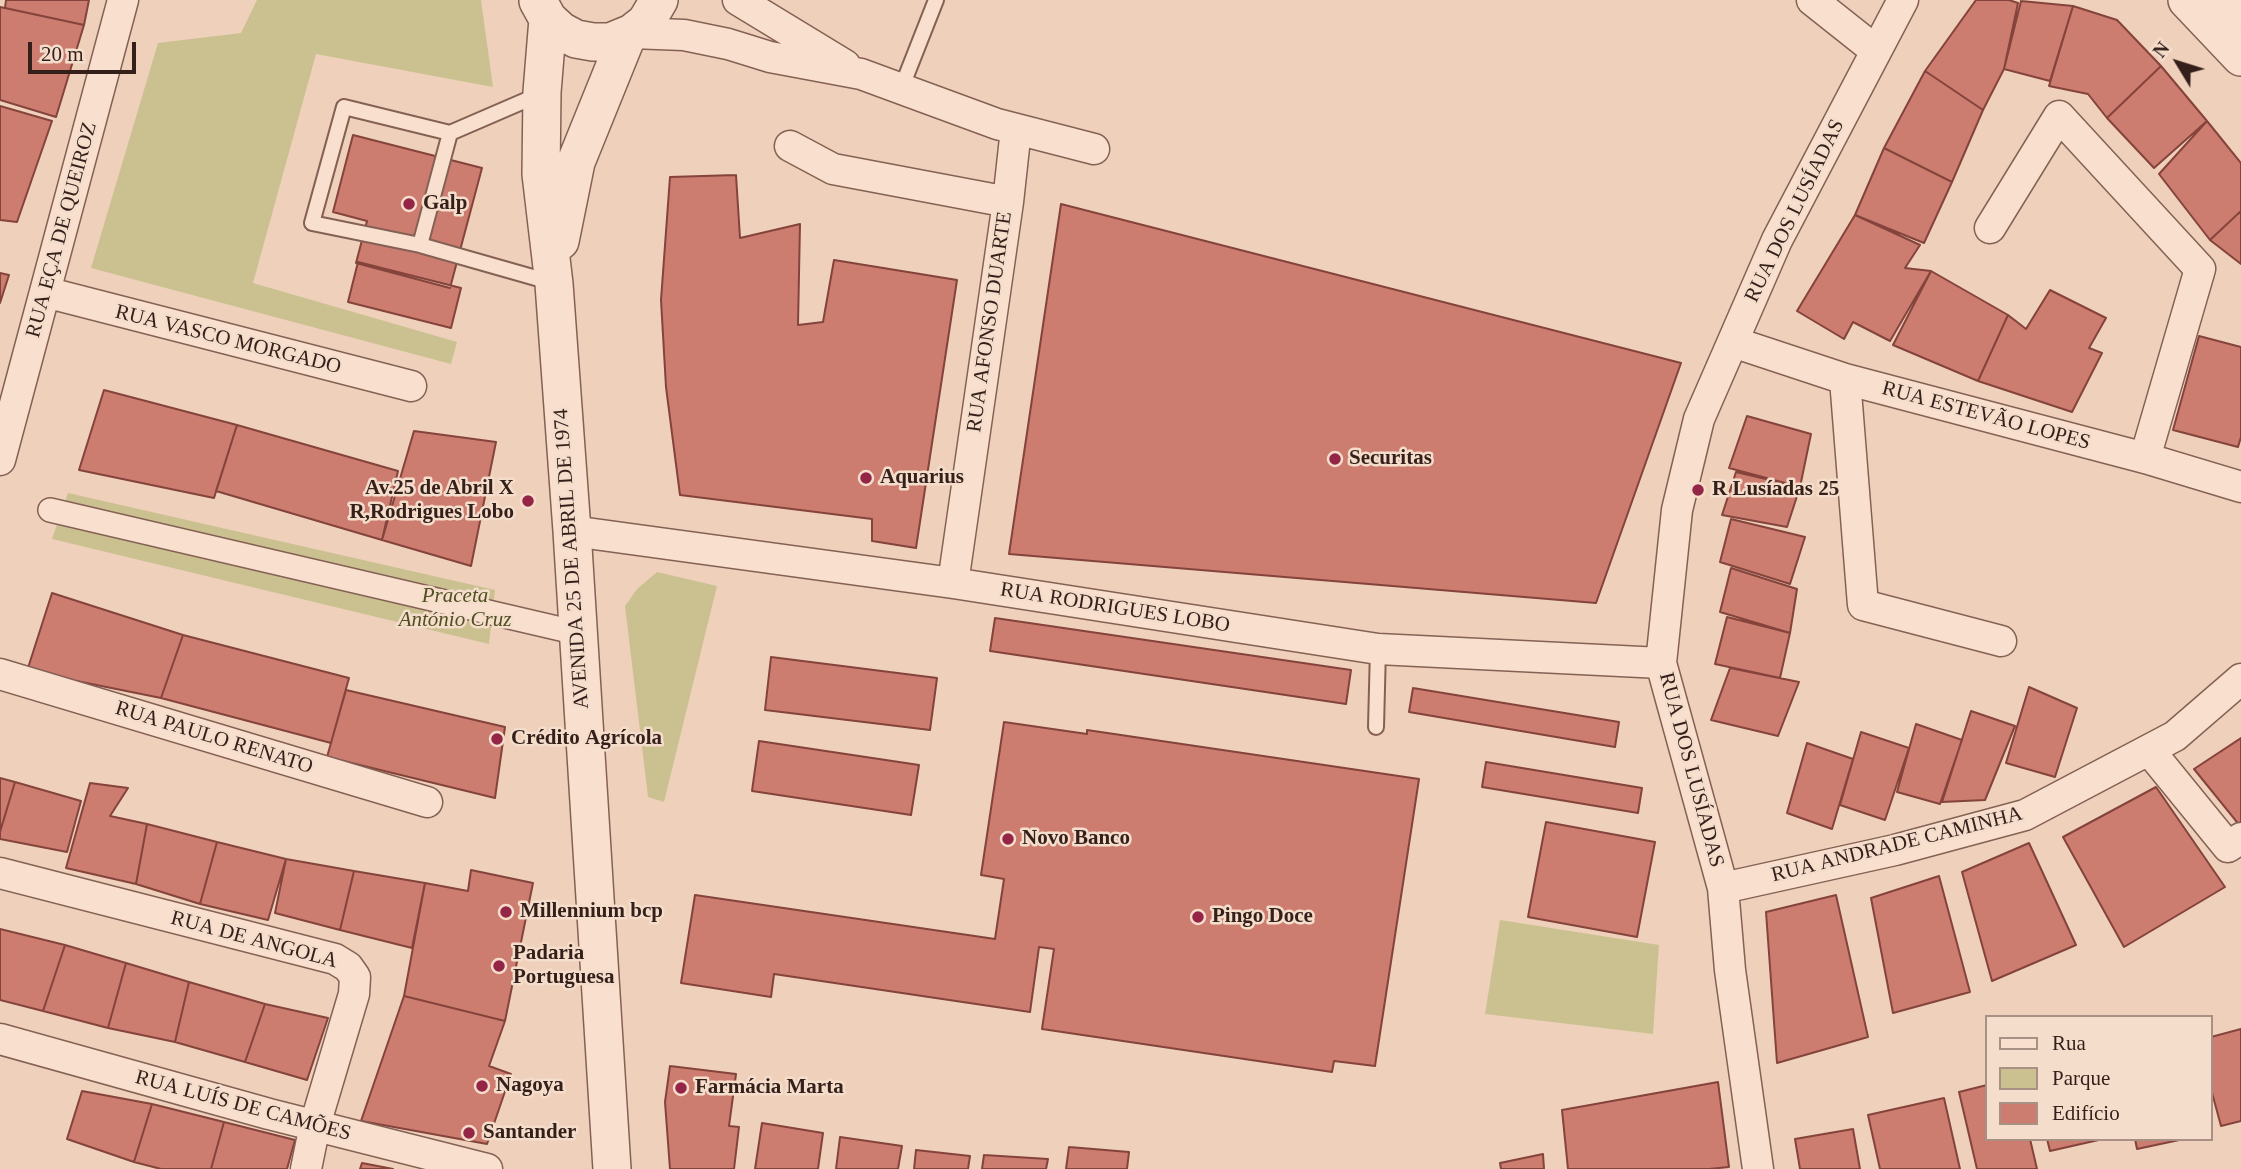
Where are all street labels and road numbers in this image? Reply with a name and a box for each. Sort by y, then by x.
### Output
street label: RUA DOS LUSÍADAS [1740,115,1850,307]
street label: RUA EÇA DE QUEIROZ [21,119,103,341]
street label: RUA AFONSO DUARTE [962,210,1018,434]
street label: RUA VASCO MORGADO [112,300,344,380]
street label: RUA ESTEVÃO LOPES [1879,376,2093,456]
street label: AVENIDA 25 DE ABRIL DE 1974 [549,408,595,710]
street label: RUA RODRIGUES LOBO [998,577,1232,639]
street label: RUA DOS LUSÍADAS [1653,670,1729,870]
street label: RUA PAULO RENATO [112,696,316,780]
street label: RUA ANDRADE CAMINHA [1769,802,2025,888]
street label: RUA DE ANGOLA [168,906,340,974]
street label: RUA LUÍS DE CAMÕES [132,1065,354,1147]

